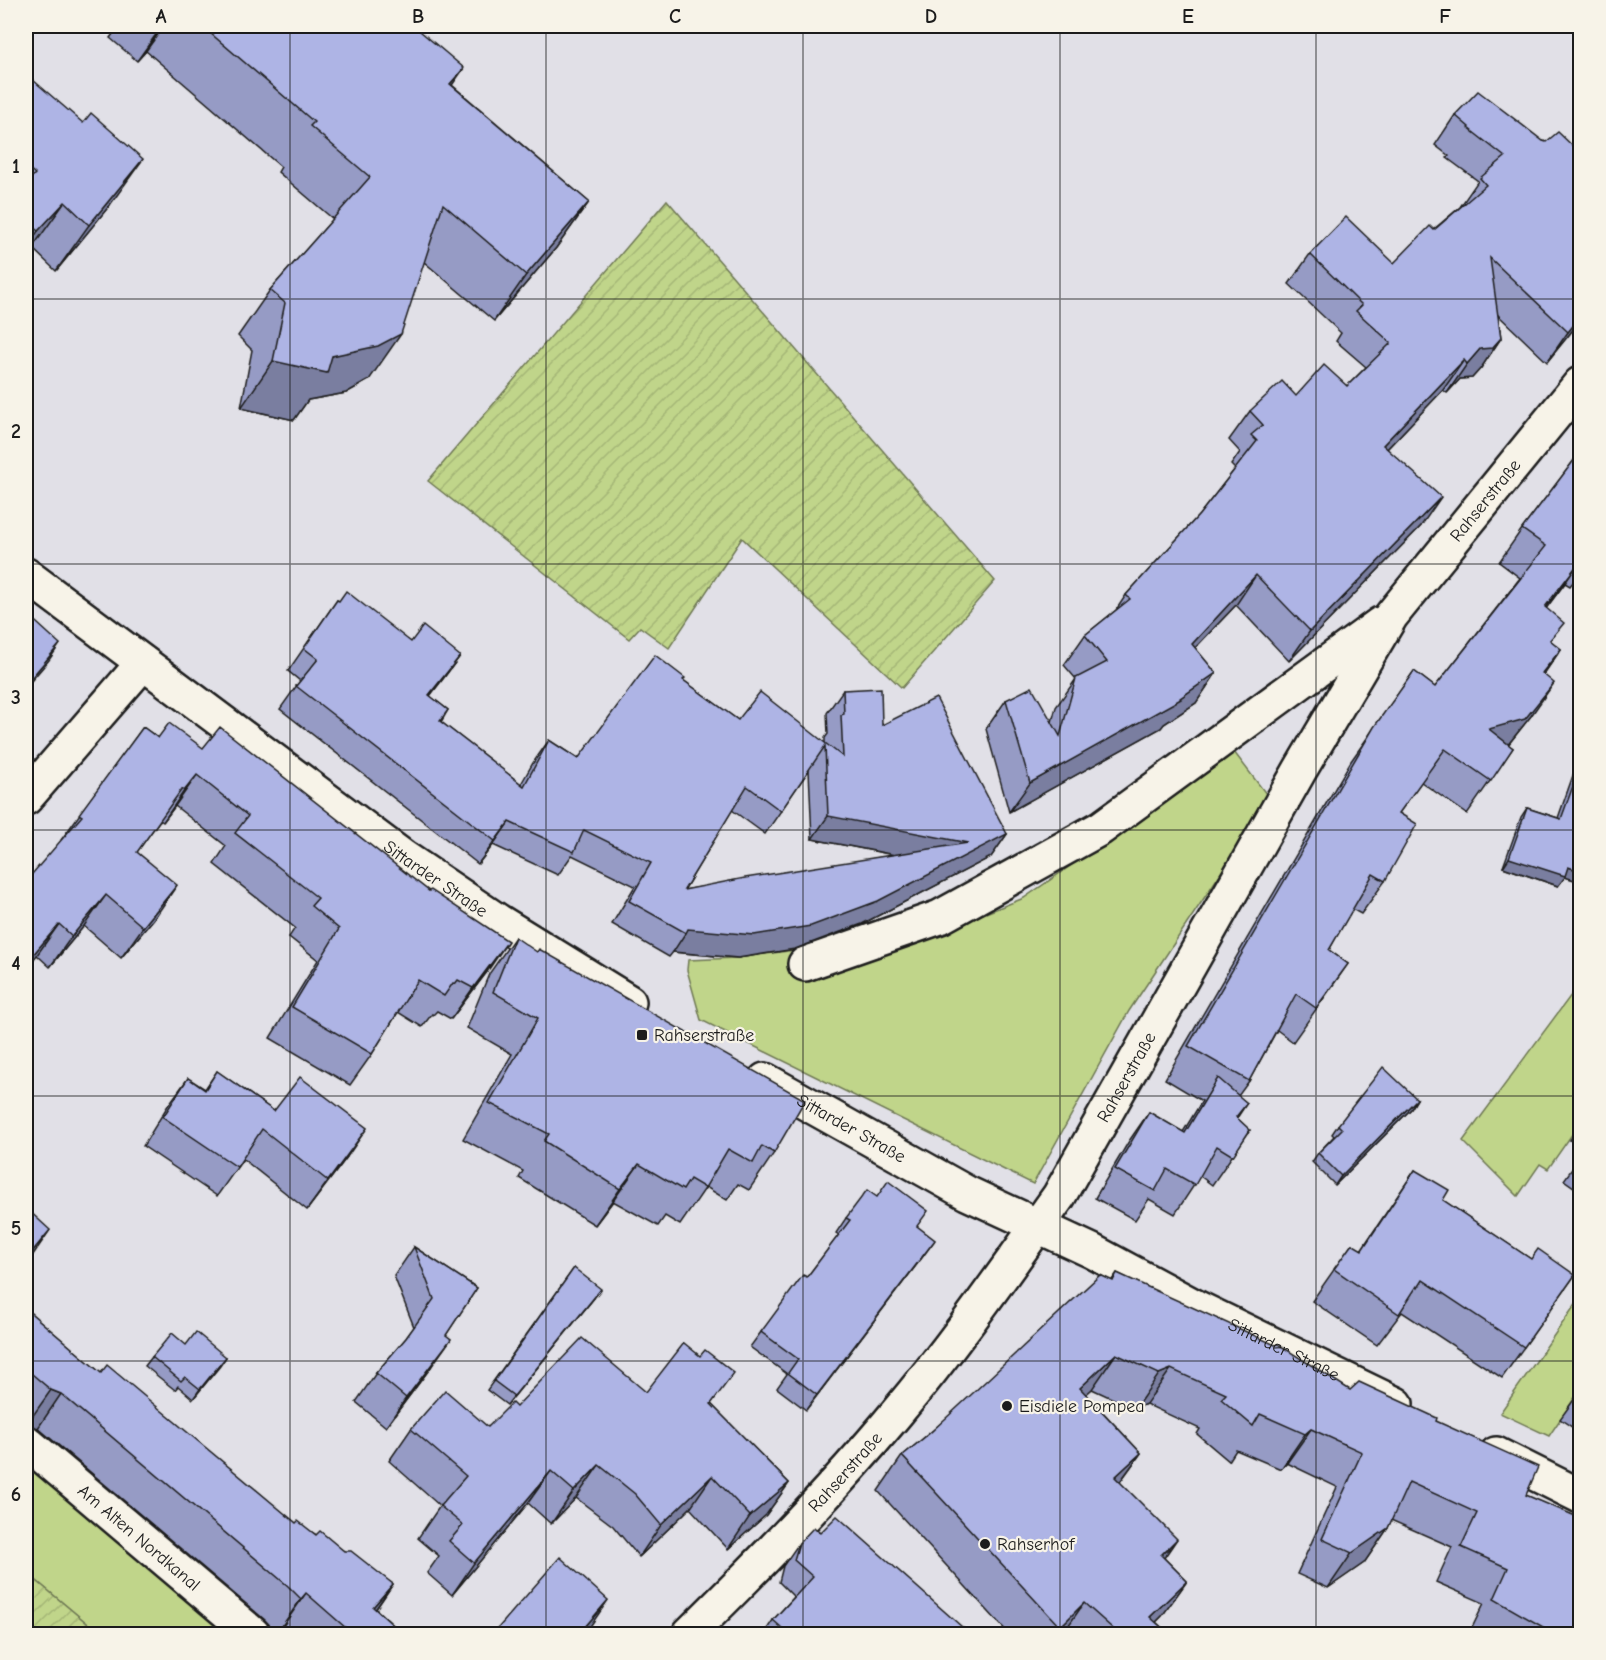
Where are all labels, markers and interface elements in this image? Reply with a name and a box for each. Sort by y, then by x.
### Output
text: A [155,5,167,28]
text: B [412,5,424,28]
text: C [669,5,681,28]
text: D [925,5,937,28]
text: E [1182,5,1194,28]
text: F [1439,5,1451,28]
text: 1 [12,155,20,178]
text: 2 [11,420,21,443]
street label: Rahserstraße [1446,455,1525,546]
text: 3 [11,686,21,709]
street label: Sittarder Straße [379,836,491,922]
text: 4 [11,952,21,975]
place label: Rahserstraße [654,1025,754,1046]
marker: Rahserstraße [635,1028,649,1042]
street label: Rahserstraße [1093,1029,1161,1126]
street label: Sittarder Straße [793,1090,909,1168]
text: 5 [11,1217,21,1240]
street label: Sittarder Straße [1225,1314,1343,1386]
place label: Eisdiele Pompea [1019,1396,1145,1417]
marker: Eisdiele Pompea [1000,1399,1014,1413]
street label: Rahserstraße [804,1428,887,1517]
street label: Am Alten Nordkanal [73,1480,204,1596]
text: 6 [11,1483,21,1506]
place label: Rahserhof [997,1534,1075,1555]
marker: Rahserhof [978,1537,992,1551]

